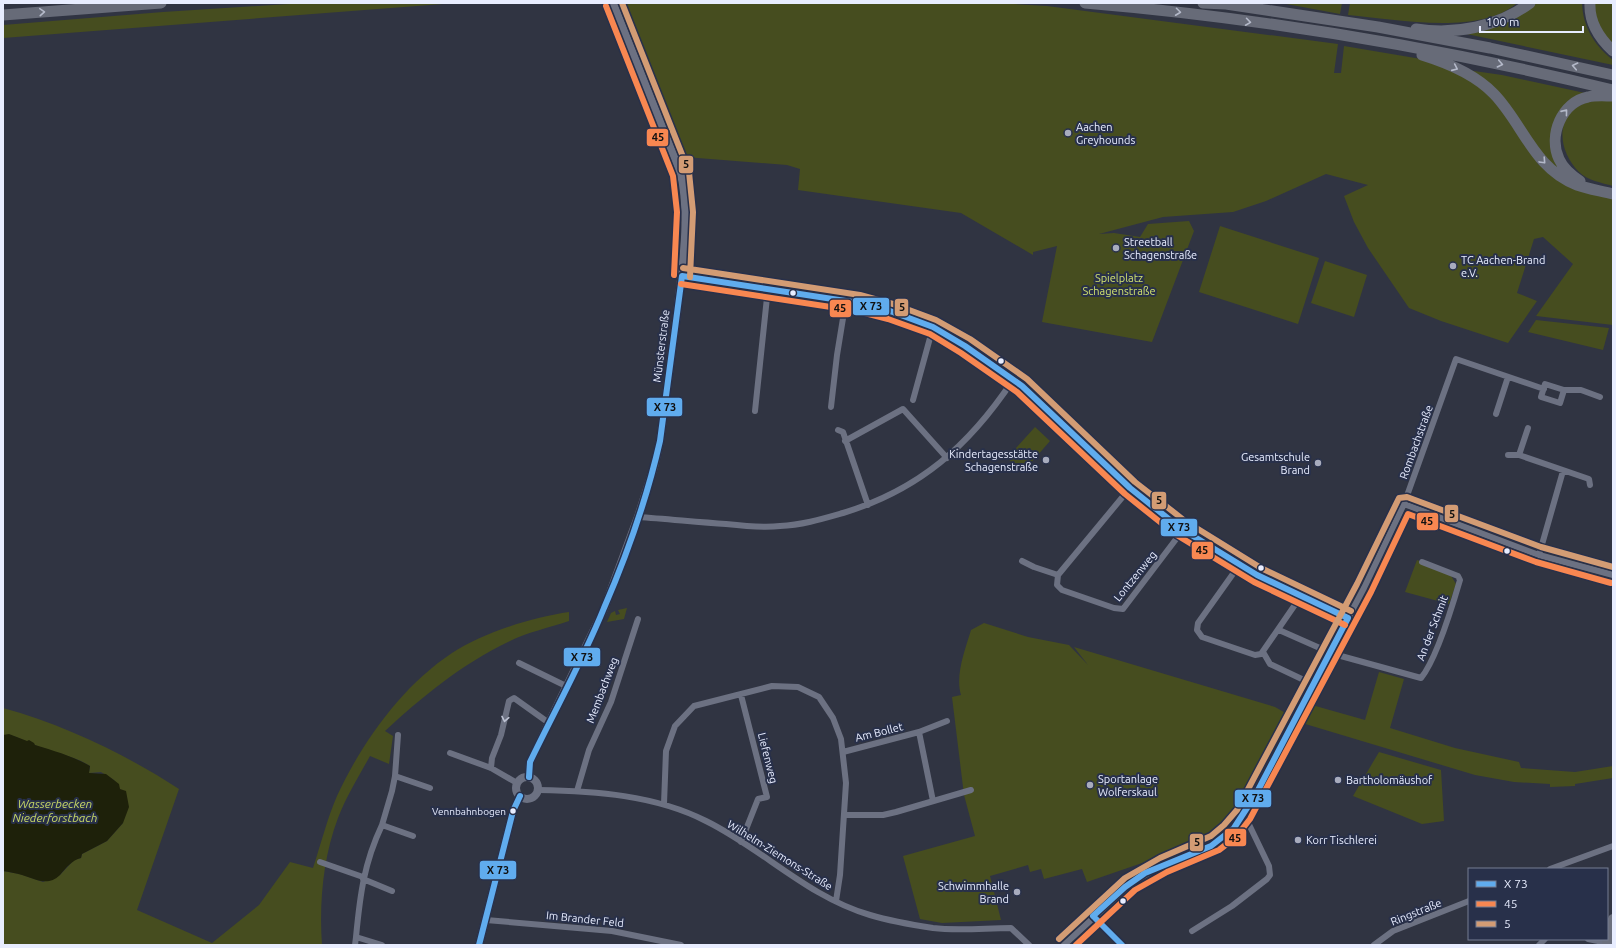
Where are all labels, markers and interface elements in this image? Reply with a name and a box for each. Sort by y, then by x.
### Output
one-way arrow [39,7,45,16]
one-way arrow [1175,7,1181,16]
scale bar [1480,8,1583,34]
text: 100 m [1486,15,1519,28]
one-way arrow [1244,17,1251,26]
one-way arrow [1497,60,1503,68]
one-way arrow [1451,63,1459,71]
one-way arrow [1572,63,1578,71]
one-way arrow [1560,110,1567,117]
place label: Aachen Greyhounds [1076,121,1136,146]
line badge: 45 [646,128,669,147]
marker: Aachen Greyhounds [1063,128,1073,138]
text: 45 [652,131,664,143]
line badge: 5 [678,155,694,174]
one-way arrow [1538,156,1545,164]
text: 5 [683,158,689,170]
place label: Streetball Schagenstraße [1124,236,1197,261]
marker: Streetball Schagenstraße [1111,243,1121,253]
place label: TC Aachen-Brand e.V. [1461,254,1545,279]
marker: TC Aachen-Brand e.V. [1448,261,1458,271]
park label: Spielplatz Schagenstraße [1082,272,1156,297]
unlabelled marker [788,288,798,298]
line badge: X 73 [852,297,890,316]
line badge: 5 [894,298,909,317]
line badge: 45 [829,299,852,318]
text: X 73 [860,300,882,312]
text: 5 [899,301,905,313]
text: 45 [834,302,846,314]
street label: Münsterstraße [651,309,671,383]
unlabelled marker [996,356,1006,366]
line badge: X 73 [646,397,683,417]
text: X 73 [654,401,676,413]
street label: Rombachstraße [1397,403,1435,481]
place label: Kindertagesstätte Schagenstraße [949,448,1038,473]
place label: Gesamtschule Brand [1241,451,1310,476]
marker: Kindertagesstätte Schagenstraße [1041,455,1051,465]
marker: Gesamtschule Brand [1313,458,1323,468]
line badge: 5 [1151,491,1167,510]
text: 5 [1156,494,1162,506]
line badge: 5 [1444,504,1459,523]
text: 5 [1449,508,1455,520]
line badge: 45 [1416,512,1439,531]
text: 45 [1421,515,1433,527]
line badge: X 73 [1160,518,1198,537]
text: X 73 [1168,521,1190,533]
line badge: 45 [1191,541,1214,560]
text: 45 [1196,544,1208,556]
unlabelled marker [1502,546,1512,556]
street label: Lontzenweg [1111,549,1159,603]
unlabelled marker [1256,563,1266,573]
street label: An der Schmit [1414,593,1450,662]
line badge: X 73 [563,647,601,667]
text: X 73 [571,651,593,663]
street label: Membachweg [584,655,620,725]
one-way arrow [501,716,509,722]
street label: Am Bollet [854,720,905,744]
street label: Liefenweg [756,731,780,785]
place label: Sportanlage Wolferskaul [1098,773,1158,798]
place label: Bartholomäushof [1346,774,1433,786]
marker: Bartholomäushof [1333,775,1343,785]
marker: Sportanlage Wolferskaul [1085,780,1095,790]
line badge: X 73 [1234,789,1272,808]
text: X 73 [1242,792,1264,804]
water label: Wasserbecken Niederforstbach [13,797,98,824]
place label: Vennbahnbogen [432,806,506,817]
marker: Vennbahnbogen [508,806,518,816]
street label: Wilhelm-Ziemons-Straße [725,818,835,892]
line badge: 45 [1224,828,1247,847]
text: 45 [1229,832,1241,844]
line badge: 5 [1189,833,1204,852]
place label: Korr Tischlerei [1306,834,1377,846]
marker: Korr Tischlerei [1293,835,1303,845]
text: 5 [1194,836,1200,848]
line badge: X 73 [479,860,517,880]
text: X 73 [487,864,509,876]
legend [1468,868,1608,940]
text: X 73 [1504,877,1528,890]
place label: Schwimmhalle Brand [938,880,1009,905]
marker: Schwimmhalle Brand [1012,887,1022,897]
unlabelled marker [1118,896,1128,906]
street label: Ringstraße [1389,896,1443,928]
text: 45 [1504,897,1518,910]
street label: Im Brander Feld [545,909,625,929]
text: 5 [1504,917,1511,930]

